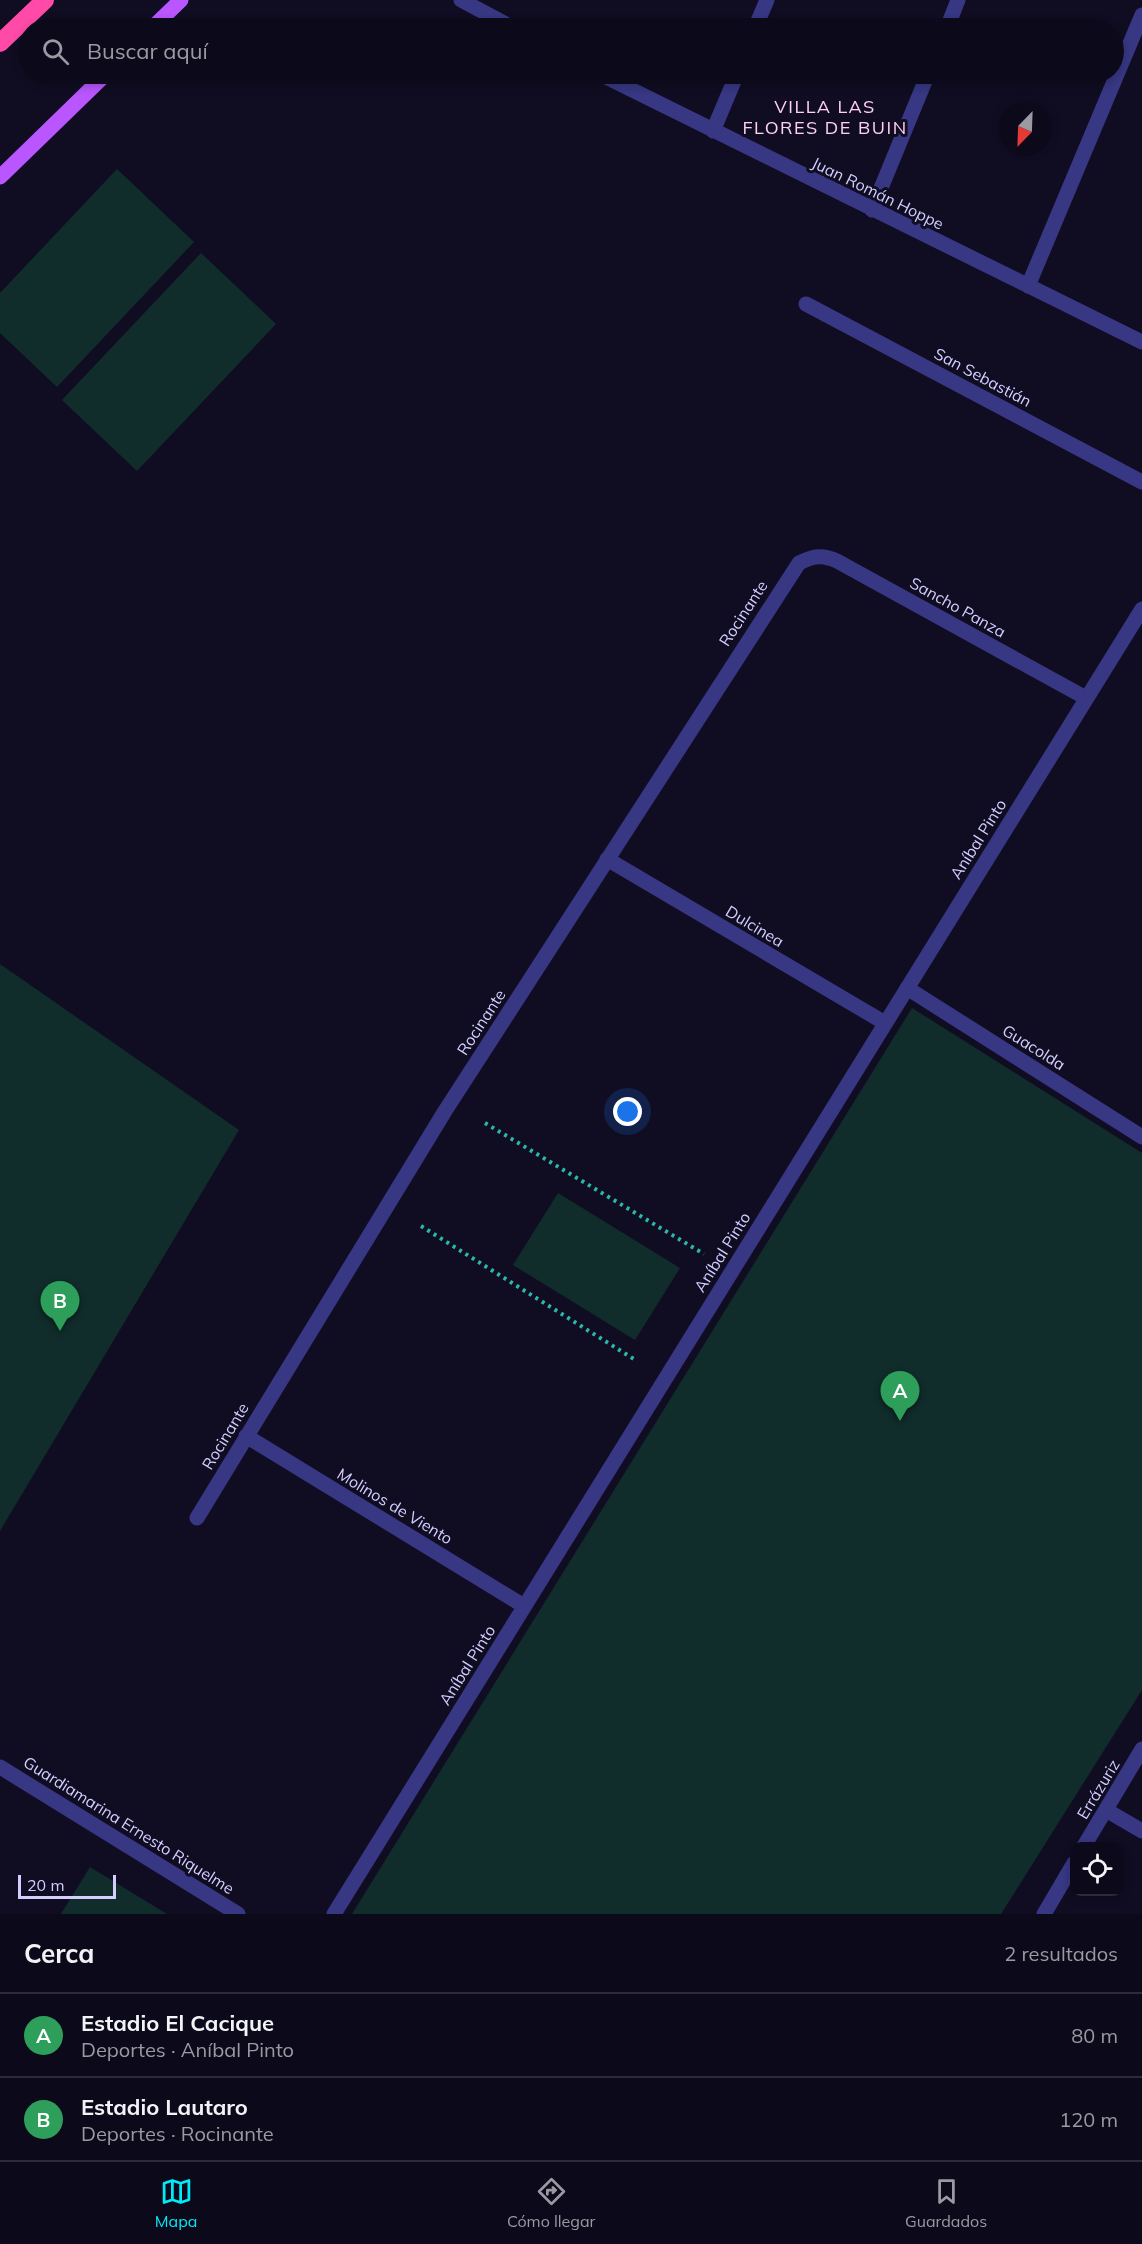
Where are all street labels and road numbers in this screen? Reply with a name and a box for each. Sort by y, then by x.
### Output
street label: Juan Román Hoppe [809,152,947,234]
street label: San Sebastián [931,343,1035,411]
street label: Sancho Panza [907,572,1009,642]
street label: Rocinante [714,576,772,650]
street label: Aníbal Pinto [946,795,1010,883]
street label: Dulcinea [722,901,788,951]
street label: Rocinante [452,985,510,1059]
street label: Guacolda [999,1020,1069,1074]
street label: Aníbal Pinto [690,1208,754,1296]
street label: Rocinante [197,1399,253,1473]
street label: Molinos de Viento [334,1464,456,1548]
street label: Aníbal Pinto [435,1621,499,1709]
street label: Guardiamarina Ernesto Riquelme [20,1752,238,1898]
street label: Errázuriz [1072,1756,1124,1822]

